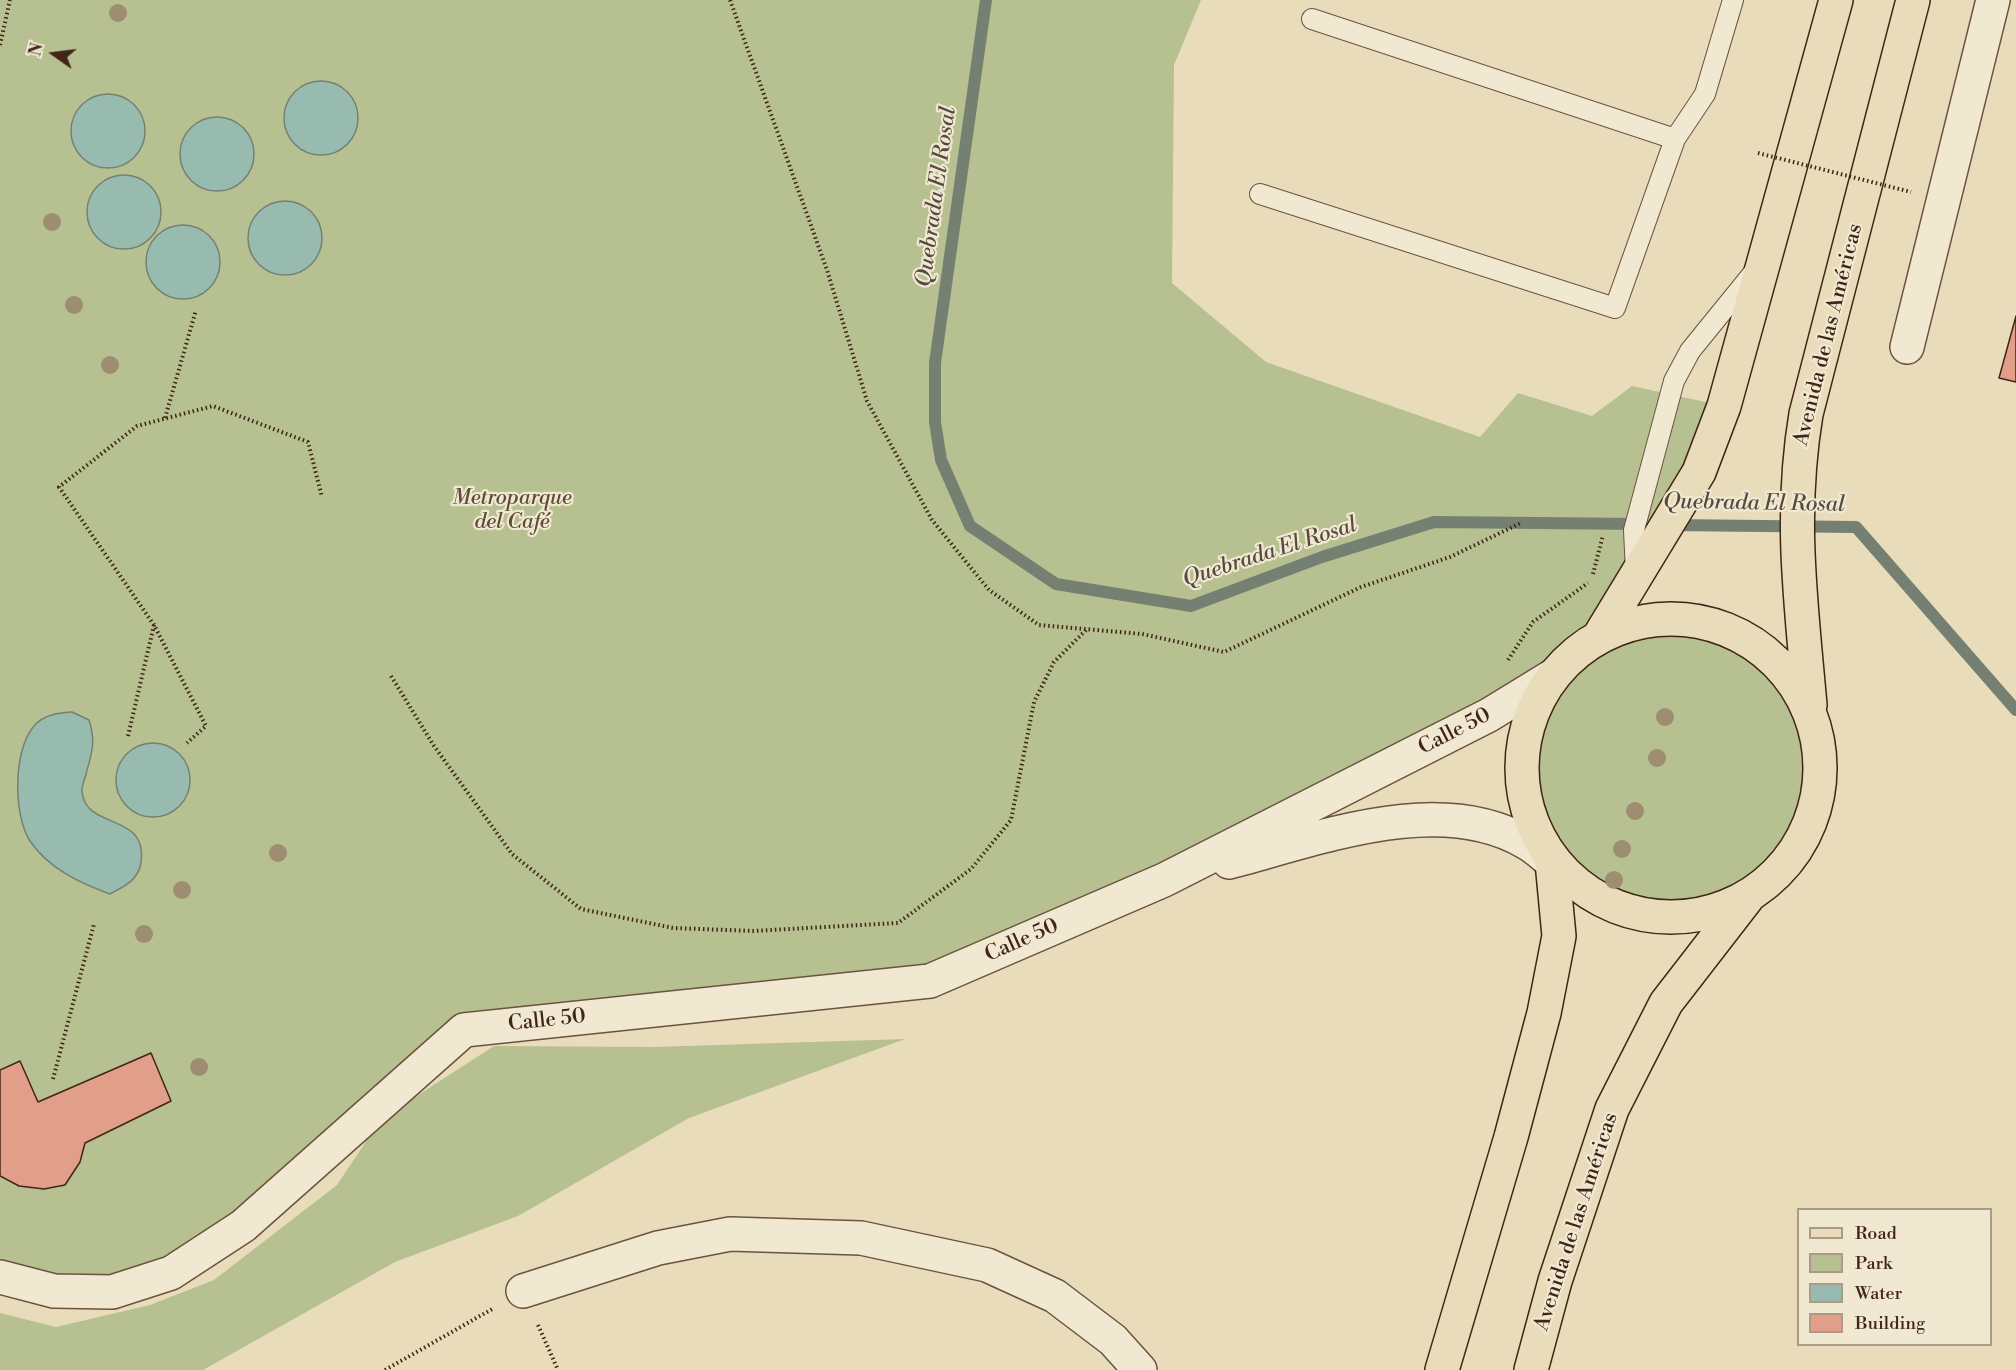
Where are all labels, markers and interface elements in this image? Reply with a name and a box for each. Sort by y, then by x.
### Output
north arrow [24,24,84,84]
text: N [25,41,48,58]
water label: Quebrada El Rosal [911,105,963,289]
street label: Avenida de las Américas [1789,221,1869,449]
park label: Metroparque del Café [452,486,572,536]
water label: Quebrada El Rosal [1663,489,1845,519]
water label: Quebrada El Rosal [1179,512,1361,594]
street label: Calle 50 [1415,703,1495,761]
street label: Calle 50 [981,914,1063,968]
street label: Calle 50 [507,1004,587,1038]
street label: Avenida de las Américas [1530,1110,1624,1334]
legend [1797,1208,1992,1346]
text: Road [1855,1222,1897,1245]
text: Park [1855,1252,1892,1275]
text: Water [1855,1282,1902,1305]
text: Building [1855,1312,1925,1335]

